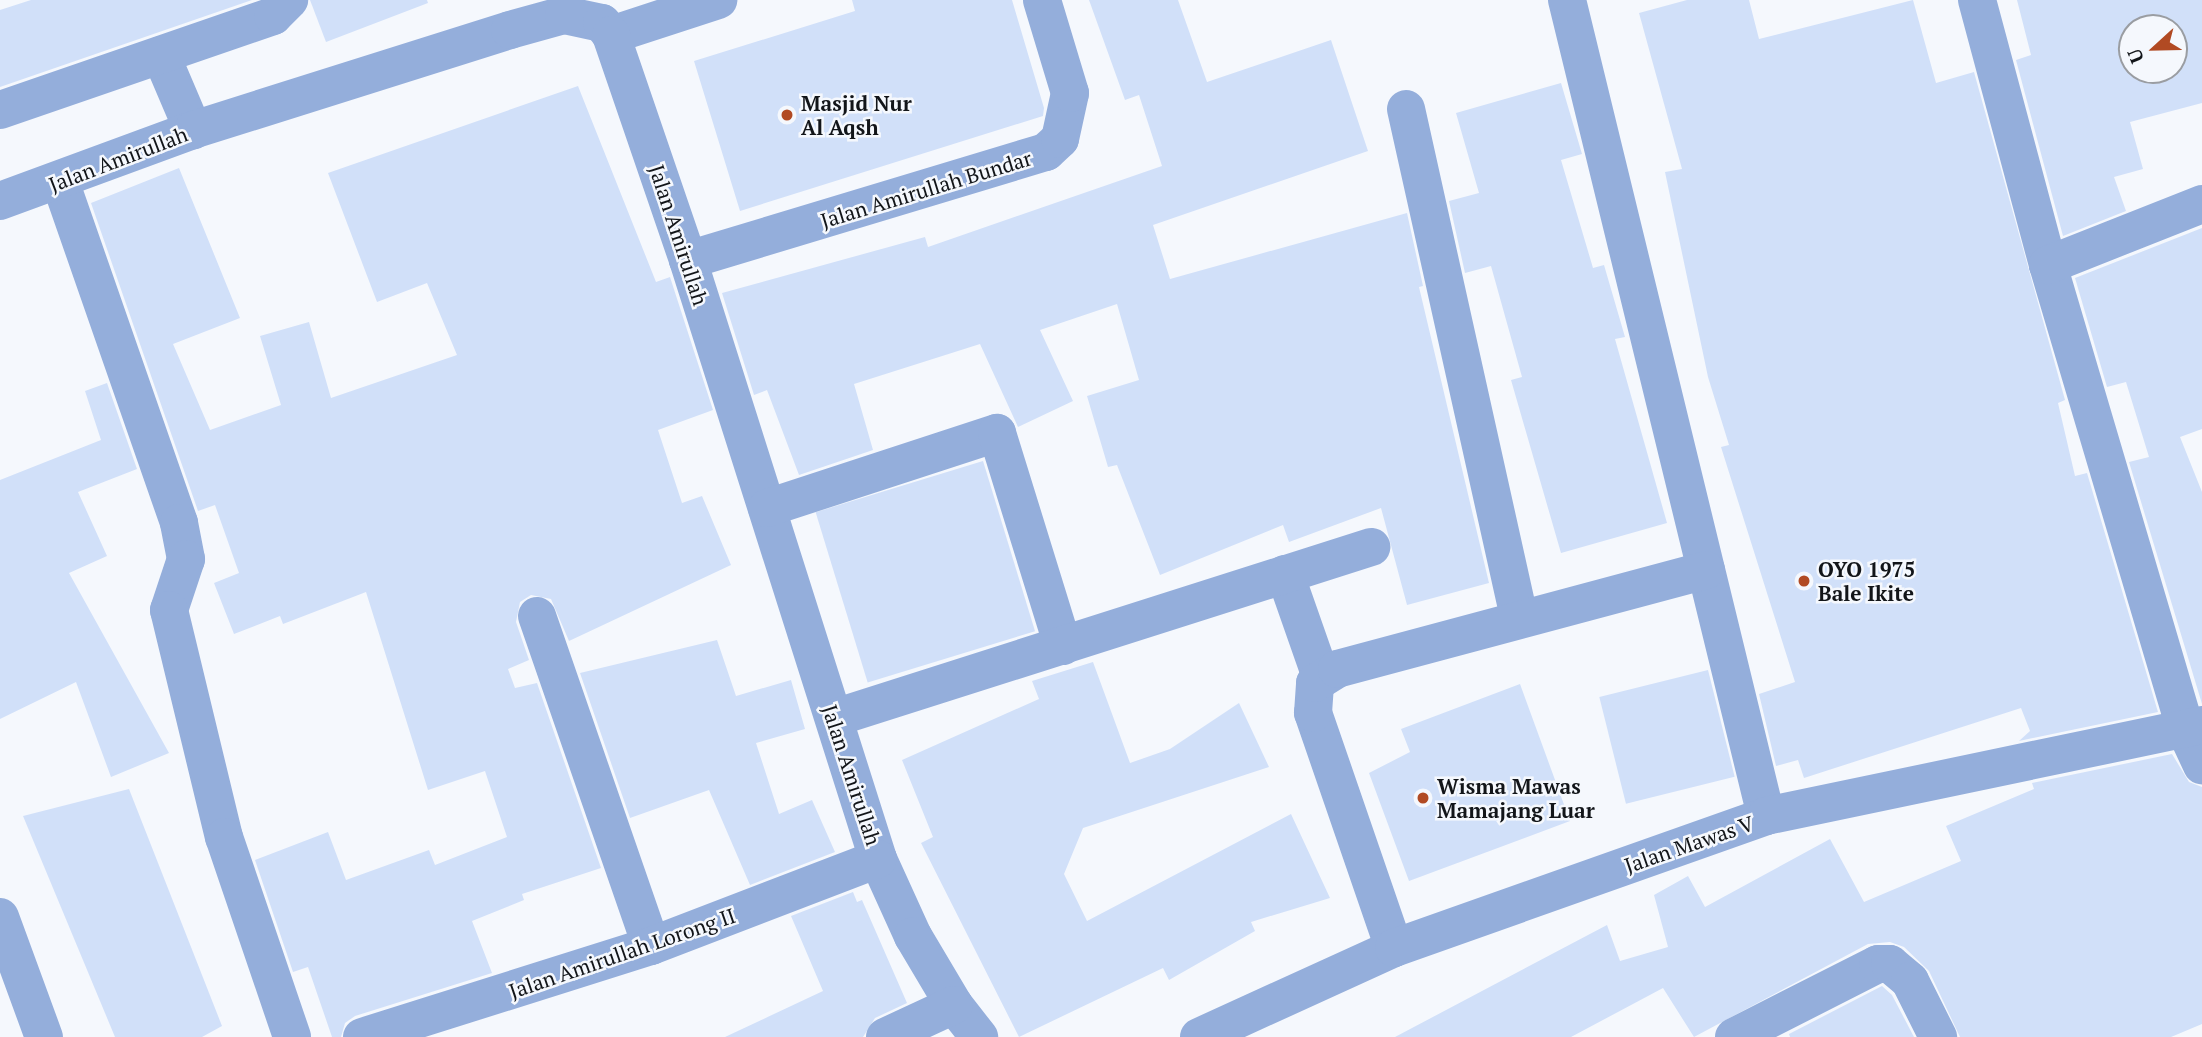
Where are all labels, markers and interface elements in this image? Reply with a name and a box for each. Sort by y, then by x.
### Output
north arrow [2118,14,2188,84]
text: U [2121,45,2149,67]
place label: Masjid Nur Al Aqsh [801,90,912,140]
marker: Masjid Nur Al Aqsh [779,107,795,123]
street label: Jalan Amirullah [45,121,191,197]
street label: Jalan Amirullah Bundar [817,145,1035,233]
street label: Jalan Amirullah [644,161,714,309]
place label: OYO 1975 Bale Ikite [1818,556,1915,606]
marker: OYO 1975 Bale Ikite [1796,573,1812,589]
street label: Jalan Amirullah [817,701,887,849]
place label: Wisma Mawas Mamajang Luar [1437,773,1595,823]
marker: Wisma Mawas Mamajang Luar [1415,790,1431,806]
street label: Jalan Mawas V [1621,810,1757,878]
street label: Jalan Amirullah Lorong II [505,902,739,1004]

